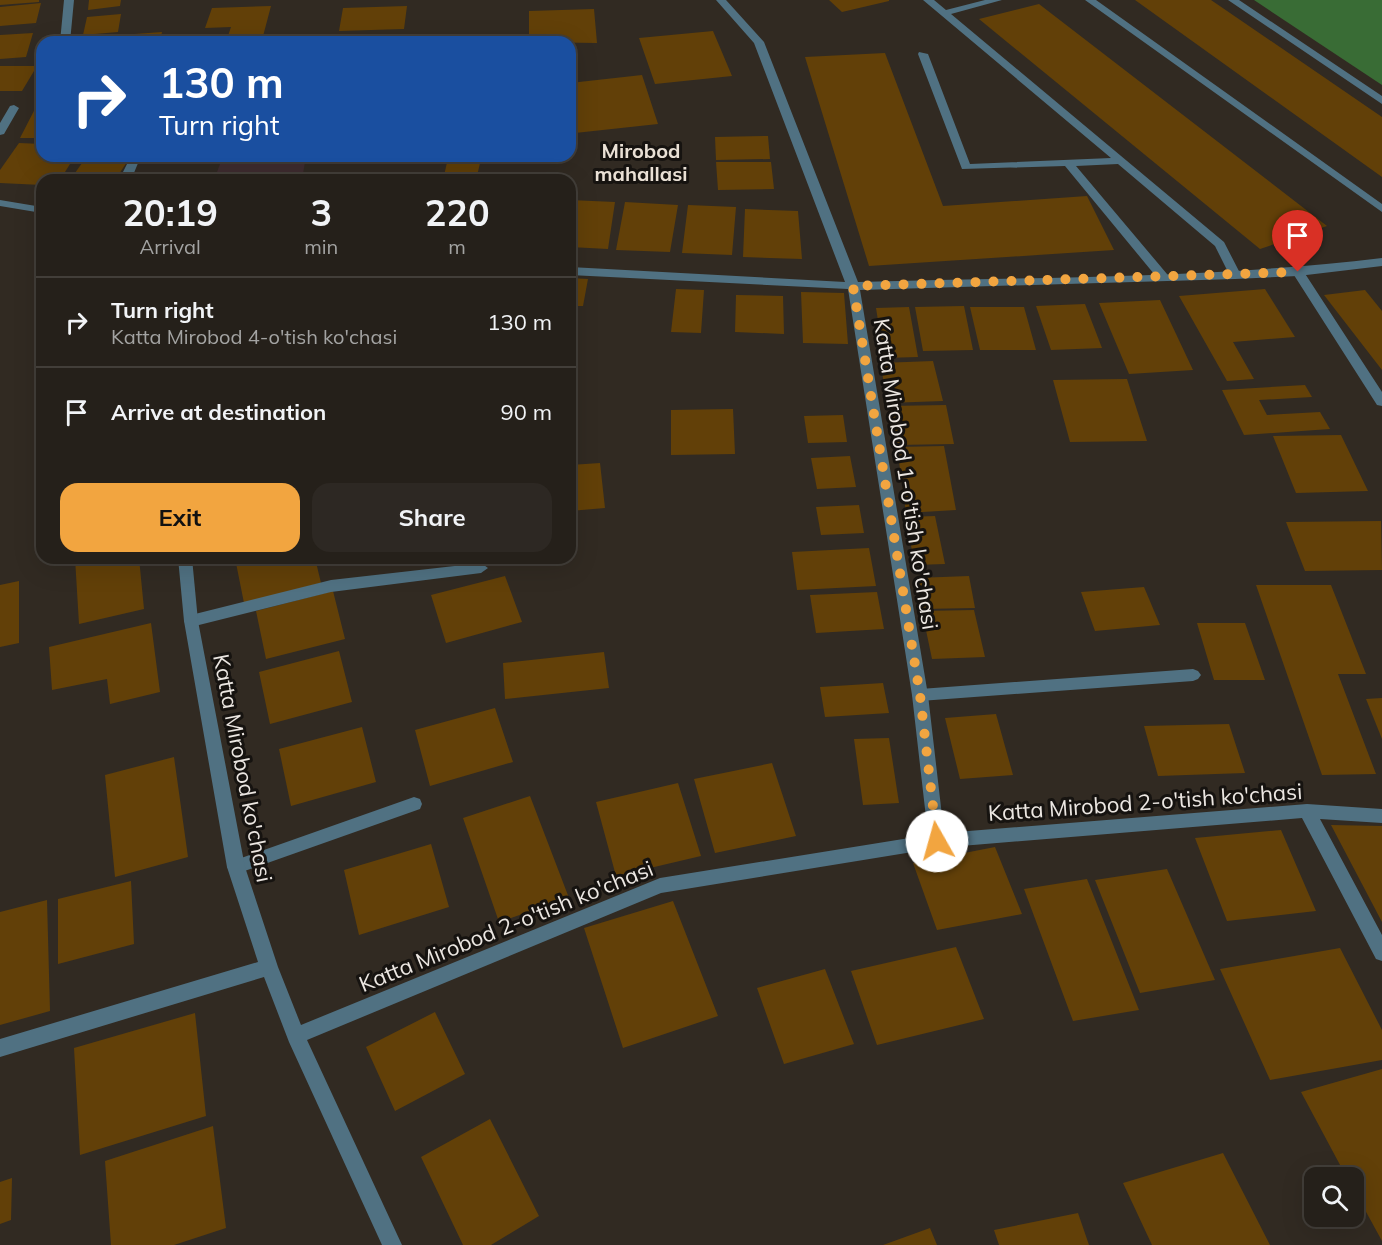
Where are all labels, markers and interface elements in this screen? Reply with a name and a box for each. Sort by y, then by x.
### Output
text: 130 m [159,56,284,109]
icon: right [60,60,138,138]
text: Turn right [159,108,279,142]
district label: Mirobod mahallasi [595,138,687,186]
text: 20:19 [122,190,218,235]
text: 3 [310,190,332,235]
text: 220 [425,190,490,235]
pin [1272,210,1323,272]
icon: arrive [1281,219,1314,252]
text: Arrival [140,234,201,259]
text: min [304,234,338,259]
text: m [448,234,466,259]
text: Turn right [111,296,214,324]
icon: right [60,306,93,339]
text: 130 m [487,308,552,336]
street label: Katta Mirobod 1-o'tish ko'chasi [868,316,944,632]
text: Katta Mirobod 4-o'tish ko'chasi [111,324,397,349]
icon: arrive [60,396,93,429]
text: Arrive at destination [111,398,326,426]
text: 90 m [501,398,552,426]
button: Exit [60,483,300,552]
button: Share [312,483,552,552]
street label: Katta Mirobod ko'chasi [207,651,279,885]
street label: Katta Mirobod 2-o'tish ko'chasi [987,777,1303,827]
position arrow [905,809,969,873]
street label: Katta Mirobod 2-o'tish ko'chasi [355,854,657,998]
map controls [1304,1167,1364,1227]
button: search [1304,1167,1364,1227]

